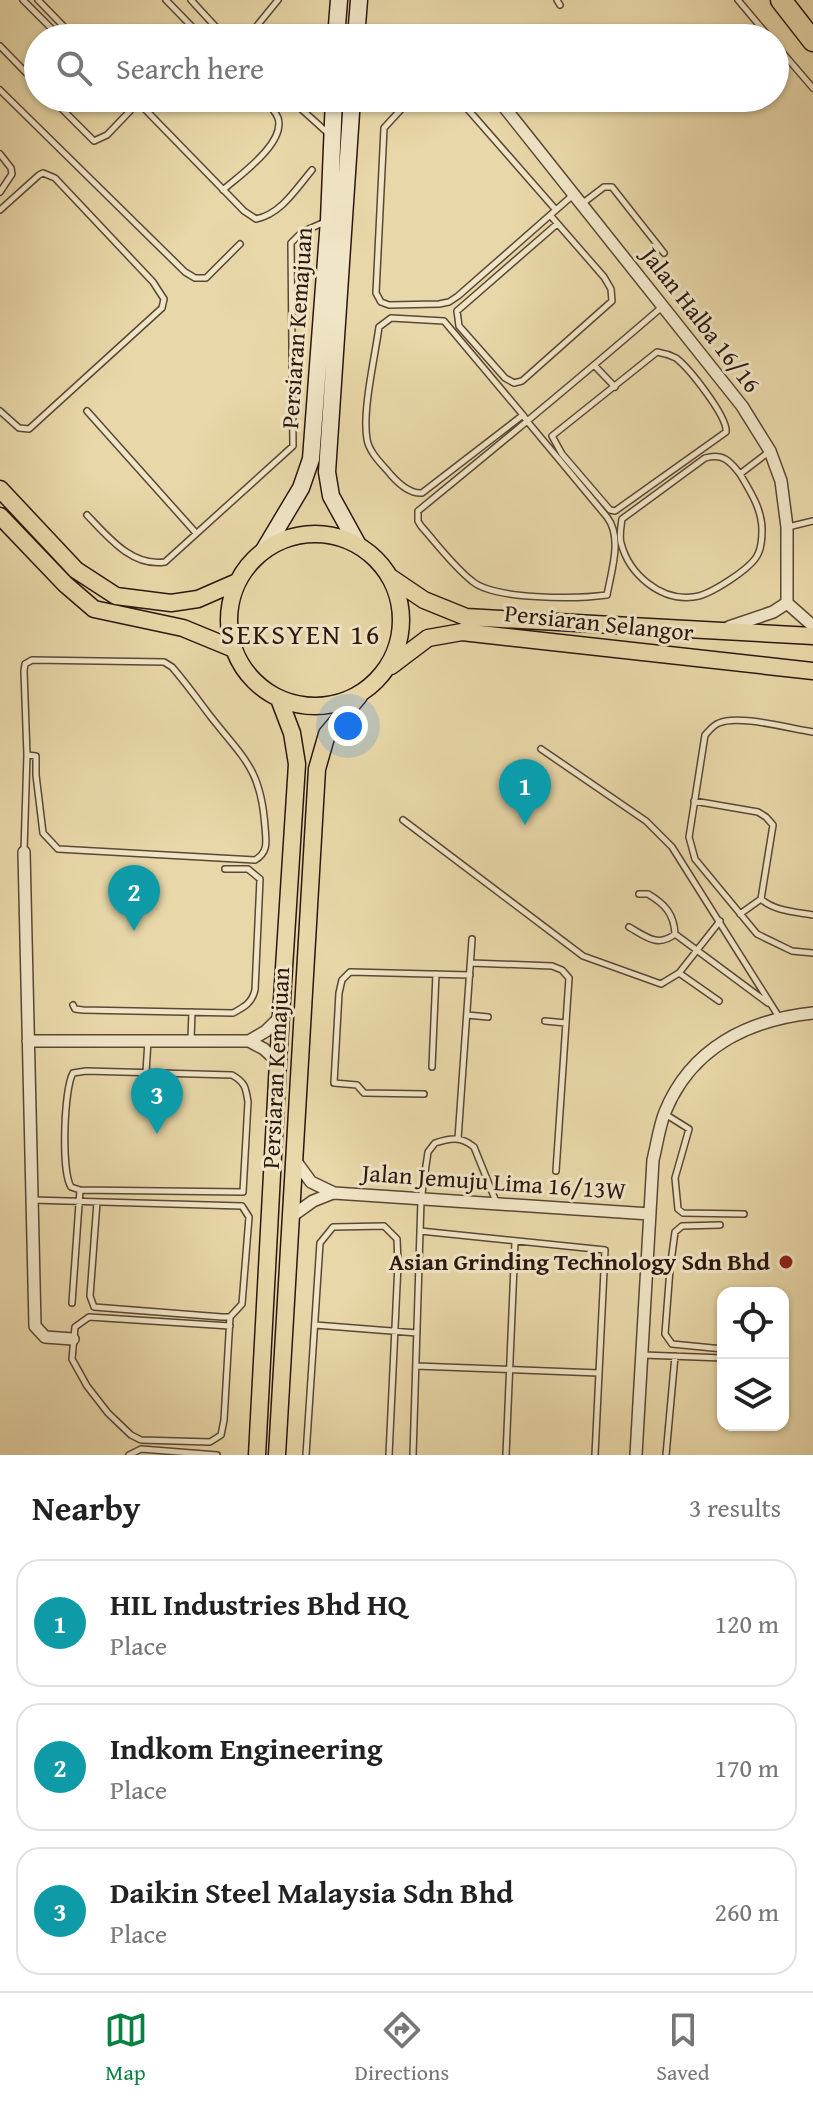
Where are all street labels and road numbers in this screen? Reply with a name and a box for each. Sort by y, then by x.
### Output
street label: Persiaran Kemajuan [272,225,321,430]
street label: Jalan Halba 16/16 [631,237,769,400]
street label: Persiaran Selangor [503,595,695,650]
street label: Persiaran Kemajuan [253,966,298,1170]
street label: Jalan Jemuju Lima 16/13W [358,1155,628,1208]

